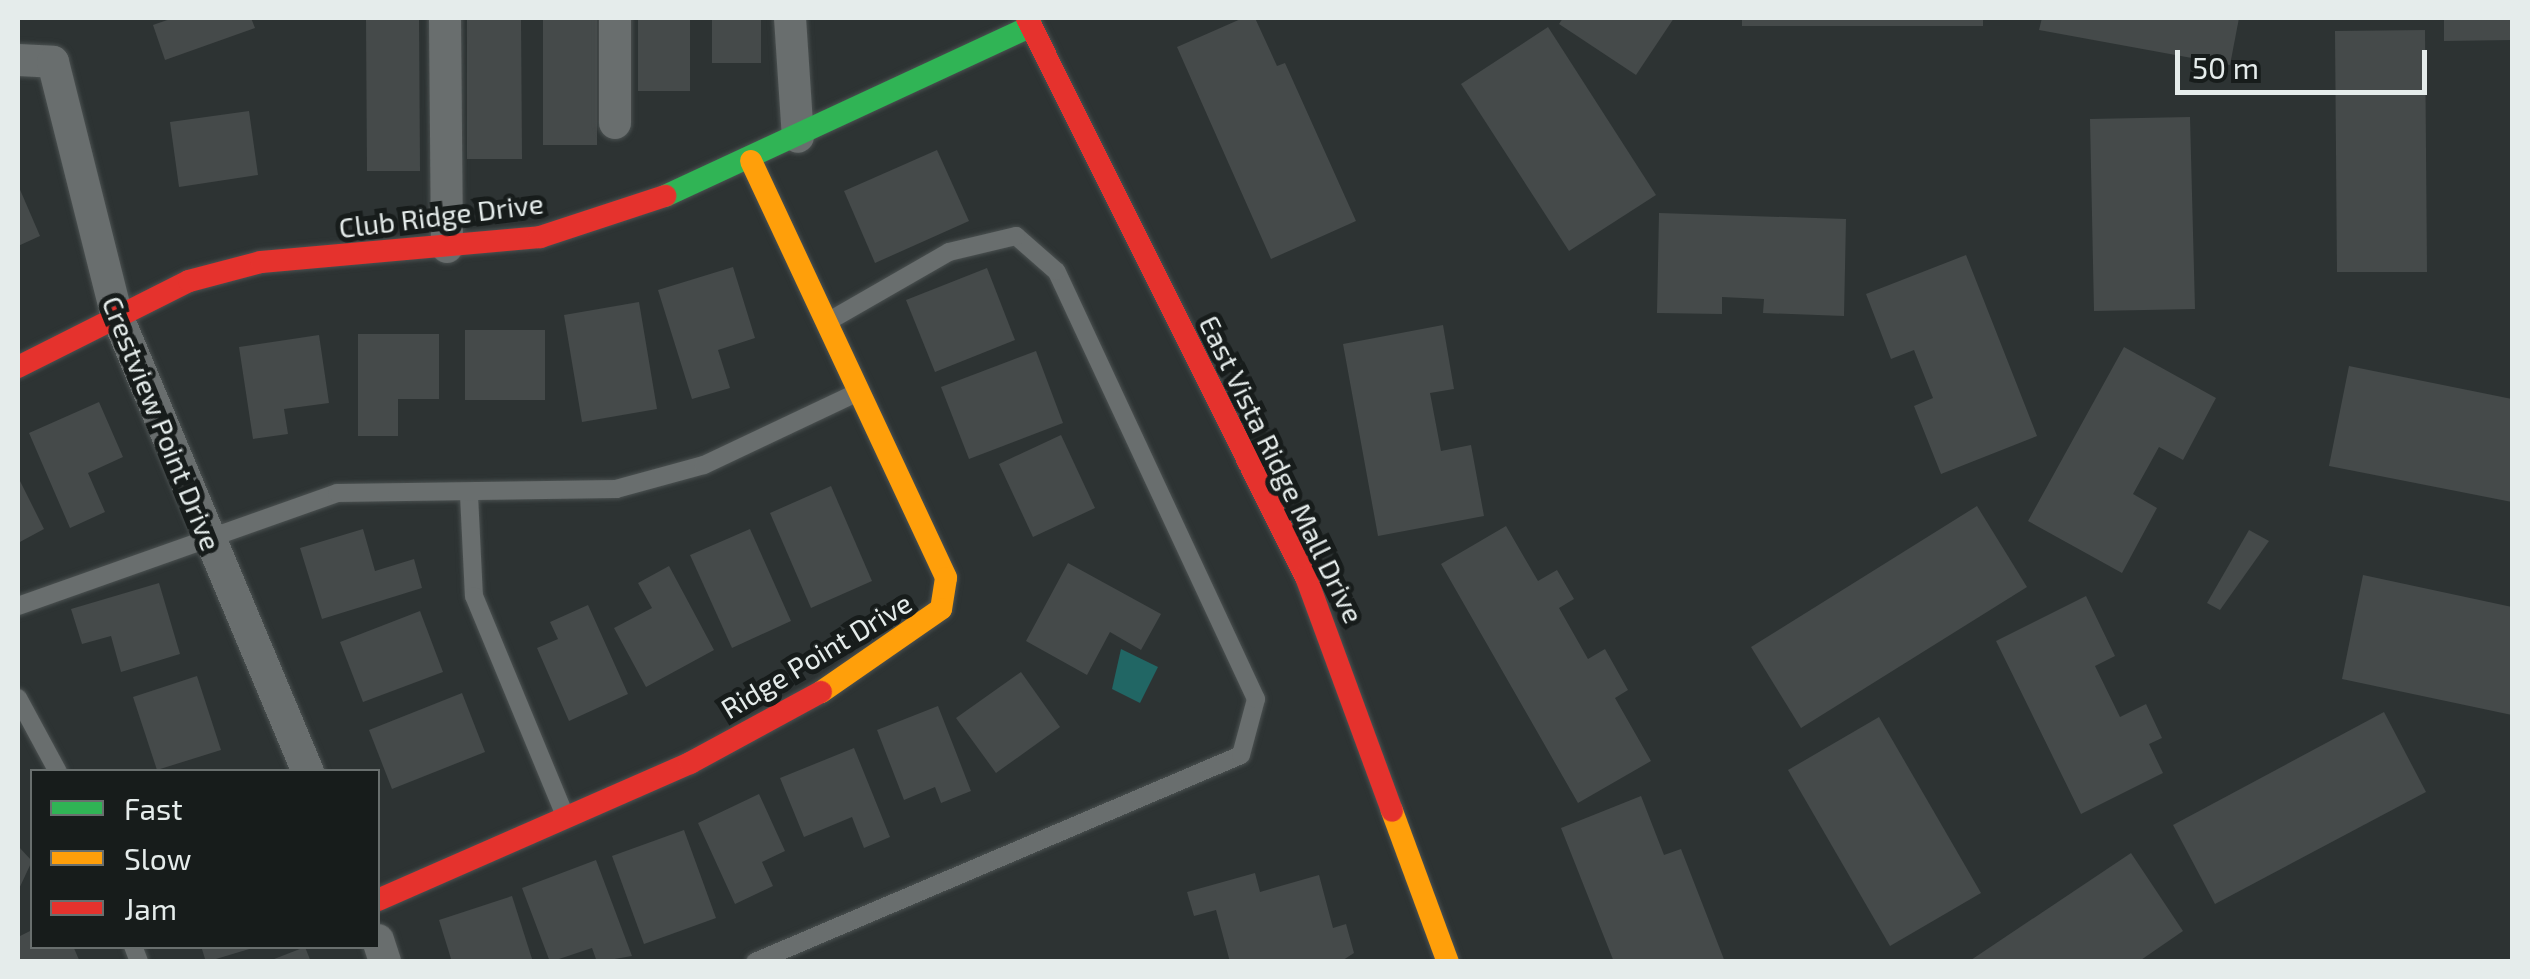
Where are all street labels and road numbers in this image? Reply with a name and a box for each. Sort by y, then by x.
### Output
street label: Club Ridge Drive [337,186,545,244]
street label: Crestview Point Drive [96,291,228,555]
street label: East Vista Ridge Mall Drive [1193,309,1371,629]
street label: Ridge Point Drive [715,585,917,725]

